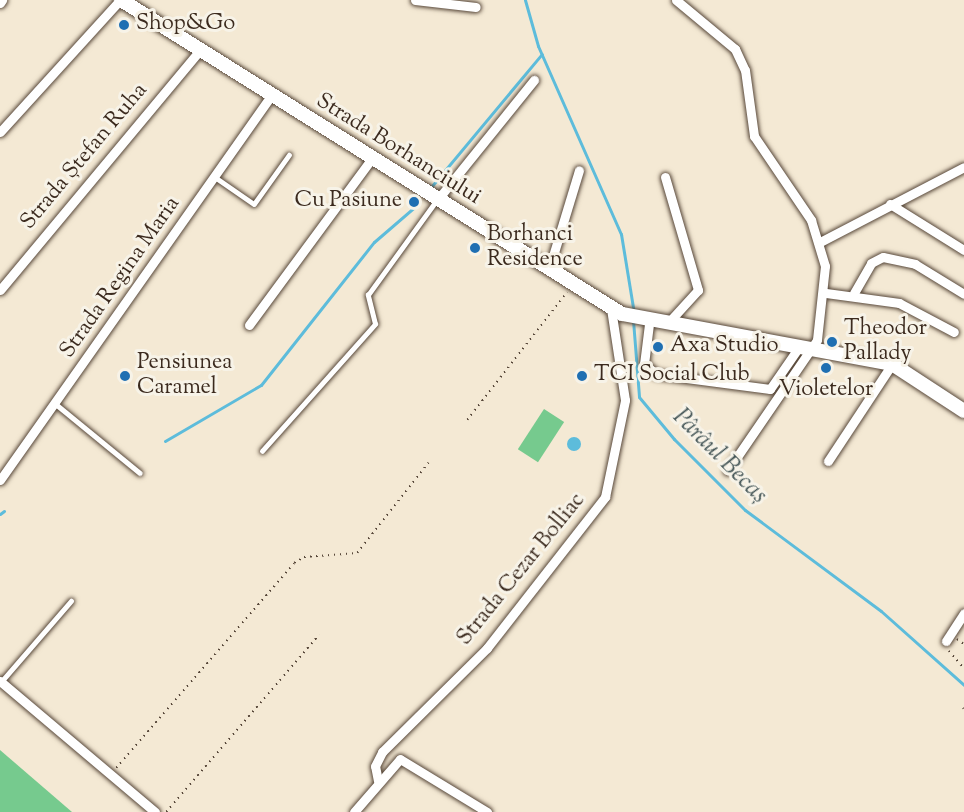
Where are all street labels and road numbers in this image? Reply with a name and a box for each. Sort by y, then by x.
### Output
street label: Strada Ștefan Ruha [16,78,154,236]
street label: Strada Borhanciului [311,89,485,211]
street label: Strada Regina Maria [55,192,187,364]
street label: Strada Cezar Bolliac [452,488,592,652]

